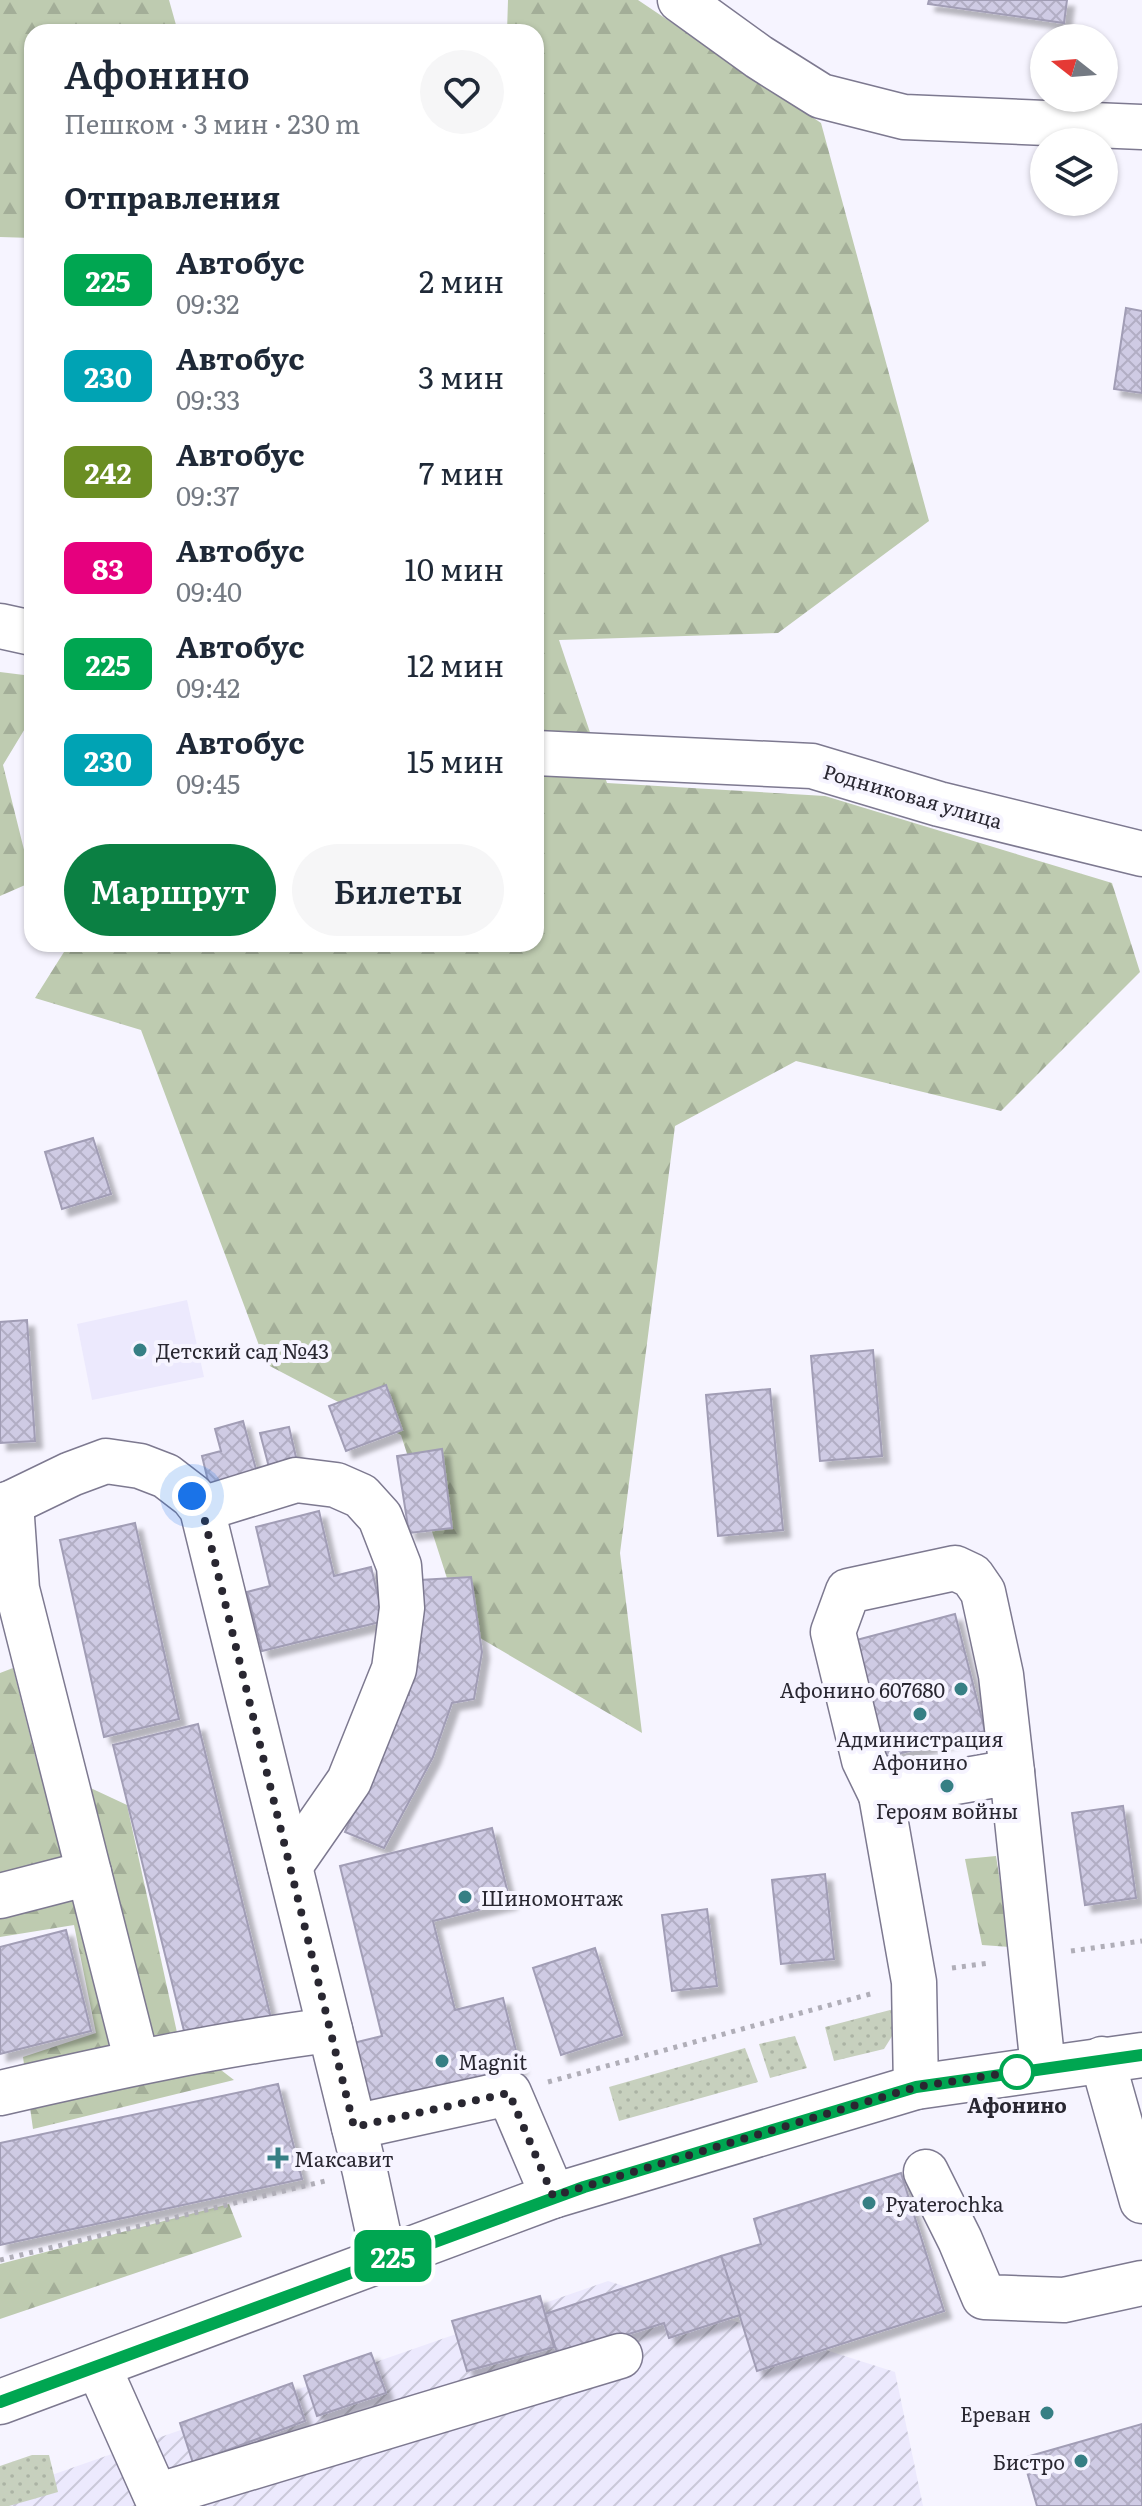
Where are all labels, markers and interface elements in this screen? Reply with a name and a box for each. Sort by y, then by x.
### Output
north arrow [1030,24,1118,112]
map controls [1030,24,1118,216]
text: Афонино [64,44,250,101]
button: heart [420,50,504,134]
text: Пешком · 3 мин · 230 m [64,103,360,142]
button: layers [1030,128,1118,216]
text: Отправления [64,174,280,218]
text: Автобус [176,239,305,283]
text: 2 мин [419,258,504,302]
text: 225 [85,259,131,301]
text: 09:32 [176,283,240,322]
text: Автобус [176,335,305,379]
text: 3 мин [418,354,504,398]
text: 230 [84,355,132,397]
text: 09:33 [176,379,240,418]
text: Автобус [176,431,305,475]
text: 7 мин [419,450,504,494]
text: 242 [85,451,131,493]
text: 09:37 [176,475,240,514]
text: Автобус [176,527,305,571]
text: 10 мин [405,546,504,590]
text: 83 [92,547,124,589]
text: 09:40 [176,571,242,610]
text: Автобус [176,623,305,667]
text: 12 мин [407,642,504,686]
text: 225 [85,643,131,685]
text: 09:42 [176,667,240,706]
text: Автобус [176,719,305,763]
text: 15 мин [407,738,504,782]
text: 230 [84,739,132,781]
street label: Родниковая улица [820,755,1006,835]
text: 09:45 [176,763,240,802]
button: Маршрут [64,844,276,936]
button: Билеты [292,844,504,936]
place label: Детский сад №43 [156,1335,329,1365]
marker: Детский сад №43 [131,1341,149,1359]
your location [172,1476,212,1516]
place label: Афонино 607680 [780,1674,945,1704]
marker: Афонино 607680 [952,1680,970,1698]
marker: Администрация Афонино [911,1705,929,1723]
place label: Администрация Афонино [837,1723,1003,1776]
marker: Героям войны [938,1777,956,1795]
place label: Героям войны [876,1795,1018,1825]
place label: Шиномонтаж [481,1882,623,1912]
marker: Шиномонтаж [456,1888,474,1906]
place label: Magnit [458,2046,527,2076]
marker: Magnit [433,2052,451,2070]
marker: Афонино [1000,2055,1034,2089]
place label: Афонино [967,2089,1067,2119]
place label: Максавит [294,2143,394,2173]
marker: Максавит [269,2149,287,2167]
place label: Pyaterochka [885,2188,1004,2218]
marker: Pyaterochka [860,2194,878,2212]
line badge: 225 [347,2230,439,2282]
text: 225 [370,2235,416,2277]
place label: Ереван [960,2398,1031,2428]
marker: Ереван [1038,2404,1056,2422]
place label: Бистро [992,2446,1065,2476]
marker: Бистро [1072,2452,1090,2470]

